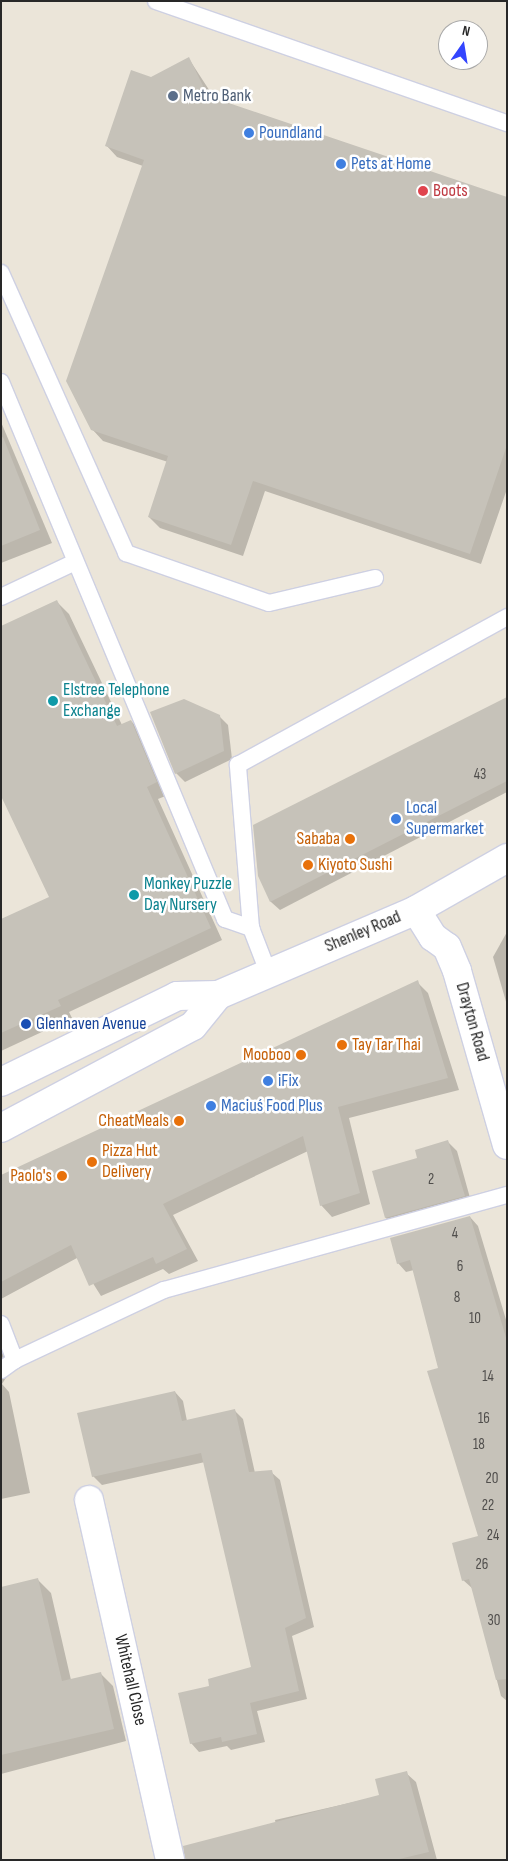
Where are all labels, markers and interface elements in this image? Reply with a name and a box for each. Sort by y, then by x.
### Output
north arrow [438,20,488,70]
text: N [461,22,472,40]
place label: Metro Bank [183,85,251,107]
marker: Metro Bank [167,90,179,102]
place label: Poundland [259,122,322,144]
marker: Poundland [243,127,255,139]
place label: Pets at Home [351,153,431,175]
marker: Pets at Home [335,158,347,170]
place label: Boots [433,180,468,202]
marker: Boots [417,185,429,197]
place label: Elstree Telephone Exchange [63,680,169,722]
marker: Elstree Telephone Exchange [47,695,59,707]
house number: 43 [474,766,486,784]
place label: Local Supermarket [406,798,484,841]
marker: Local Supermarket [390,813,402,825]
place label: Sababa [297,828,340,850]
marker: Sababa [344,833,356,845]
place label: Kiyoto Sushi [318,854,392,876]
marker: Kiyoto Sushi [302,859,314,871]
place label: Monkey Puzzle Day Nursery [144,874,232,916]
marker: Monkey Puzzle Day Nursery [128,889,140,901]
street label: Shenley Road [322,906,404,958]
street label: Drayton Road [450,980,494,1064]
place label: Glenhaven Avenue [36,1013,146,1035]
marker: Glenhaven Avenue [20,1018,32,1030]
place label: Tay Tar Thai [352,1034,421,1056]
marker: Tay Tar Thai [336,1039,348,1051]
place label: Mooboo [243,1044,291,1066]
marker: Mooboo [295,1049,307,1061]
place label: iFix [278,1070,299,1092]
marker: iFix [262,1075,274,1087]
place label: Maciuś Food Plus [221,1095,323,1117]
marker: Maciuś Food Plus [205,1100,217,1112]
place label: CheatMeals [98,1110,169,1132]
marker: CheatMeals [173,1115,185,1127]
place label: Pizza Hut Delivery [102,1141,158,1184]
marker: Pizza Hut Delivery [86,1156,98,1168]
place label: Paolo's [10,1165,52,1187]
marker: Paolo's [56,1170,68,1182]
house number: 2 [428,1171,434,1189]
house number: 4 [452,1225,458,1243]
house number: 6 [457,1258,463,1276]
house number: 8 [454,1289,460,1307]
house number: 10 [469,1310,481,1328]
house number: 14 [482,1368,494,1386]
house number: 16 [478,1410,490,1428]
house number: 18 [473,1436,485,1454]
house number: 20 [486,1470,498,1488]
house number: 22 [482,1497,494,1515]
house number: 24 [487,1527,499,1545]
house number: 26 [476,1556,488,1574]
house number: 30 [488,1612,500,1630]
street label: Whitehall Close [109,1632,151,1728]

